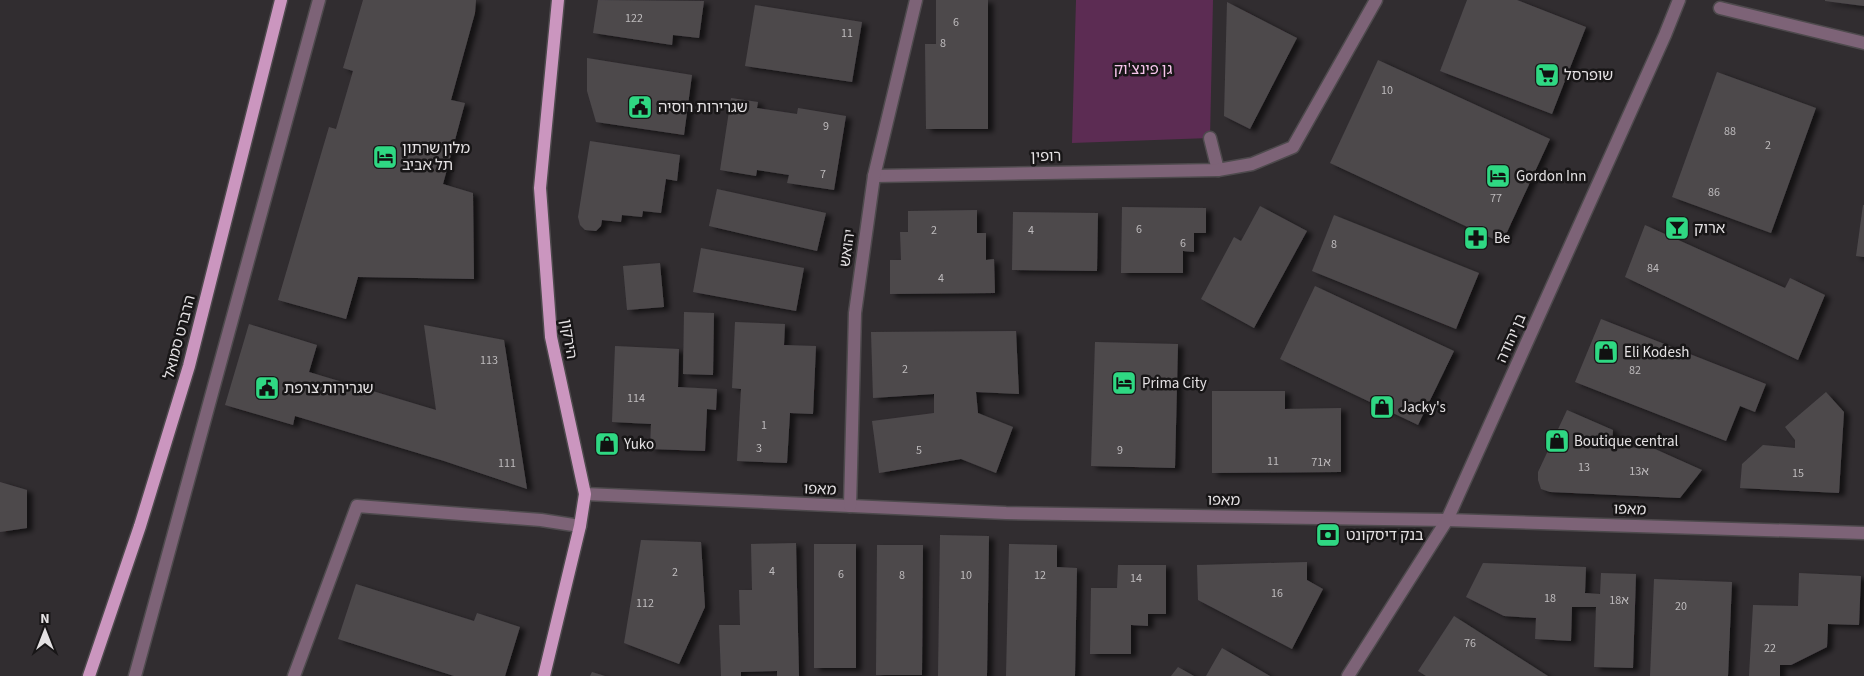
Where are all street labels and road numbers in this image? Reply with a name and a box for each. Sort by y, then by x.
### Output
street label: רופין [1031,146,1061,167]
street label: יהואש [834,228,861,268]
street label: הרברט סמואל [158,293,201,381]
street label: בן יהודה [1491,310,1532,366]
street label: הירקון [555,318,582,361]
street label: מאפו [803,478,837,501]
street label: מאפו [1207,490,1241,511]
street label: מאפו [1613,498,1647,521]

